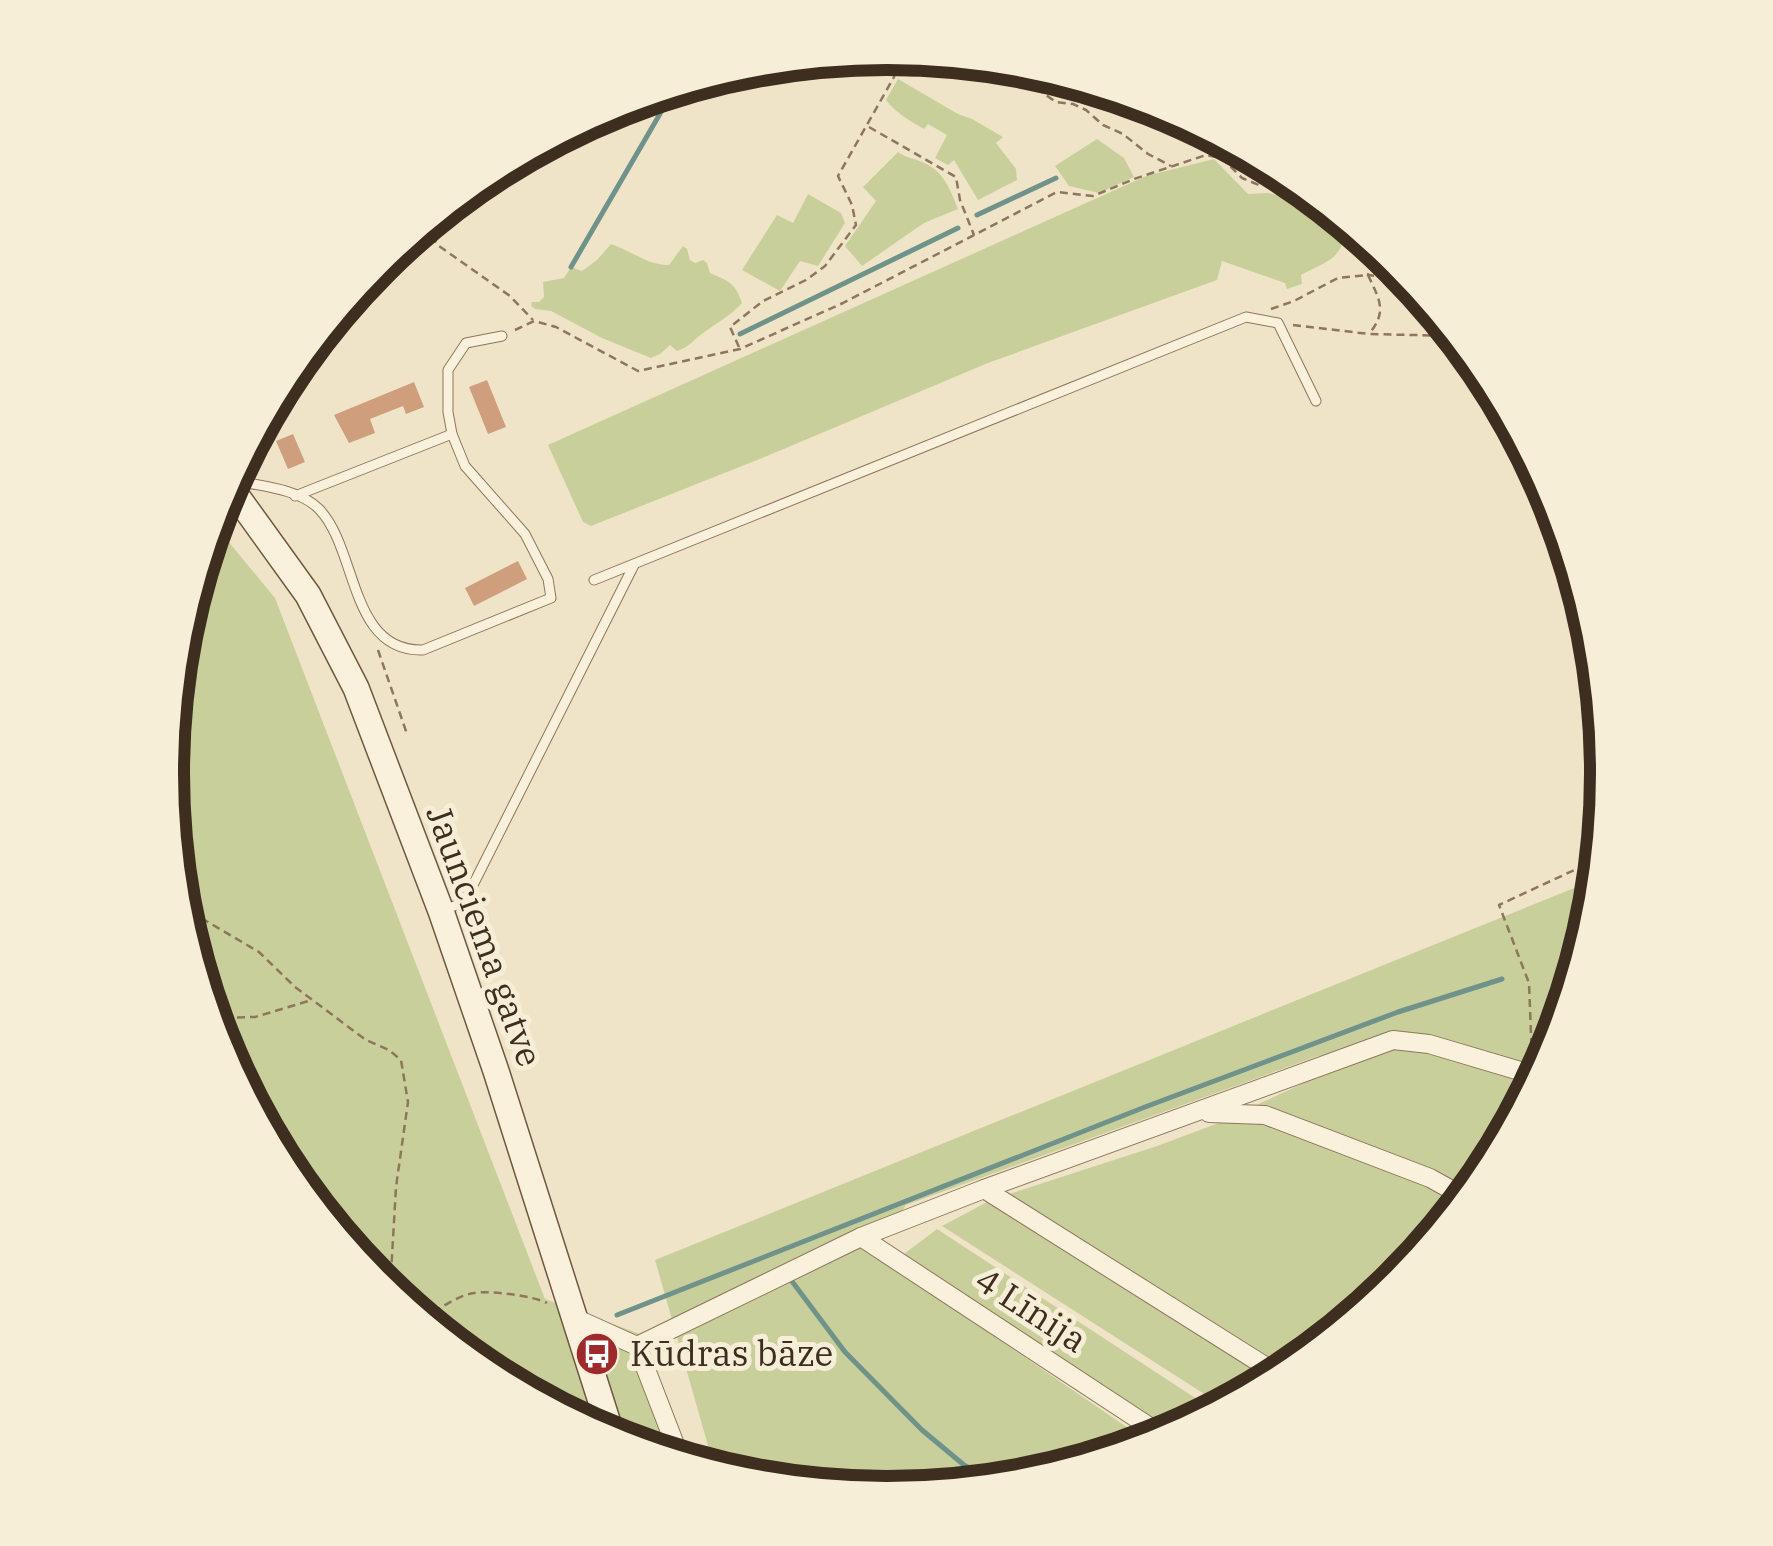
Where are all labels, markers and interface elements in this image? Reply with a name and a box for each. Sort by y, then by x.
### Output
street label: Jaunciema gatve [416,799,553,1072]
street label: 4 Līnija [967,1256,1096,1362]
place label: Kūdras bāze [630,1330,833,1376]
bus stop icon: Kūdras bāze [574,1331,620,1377]

